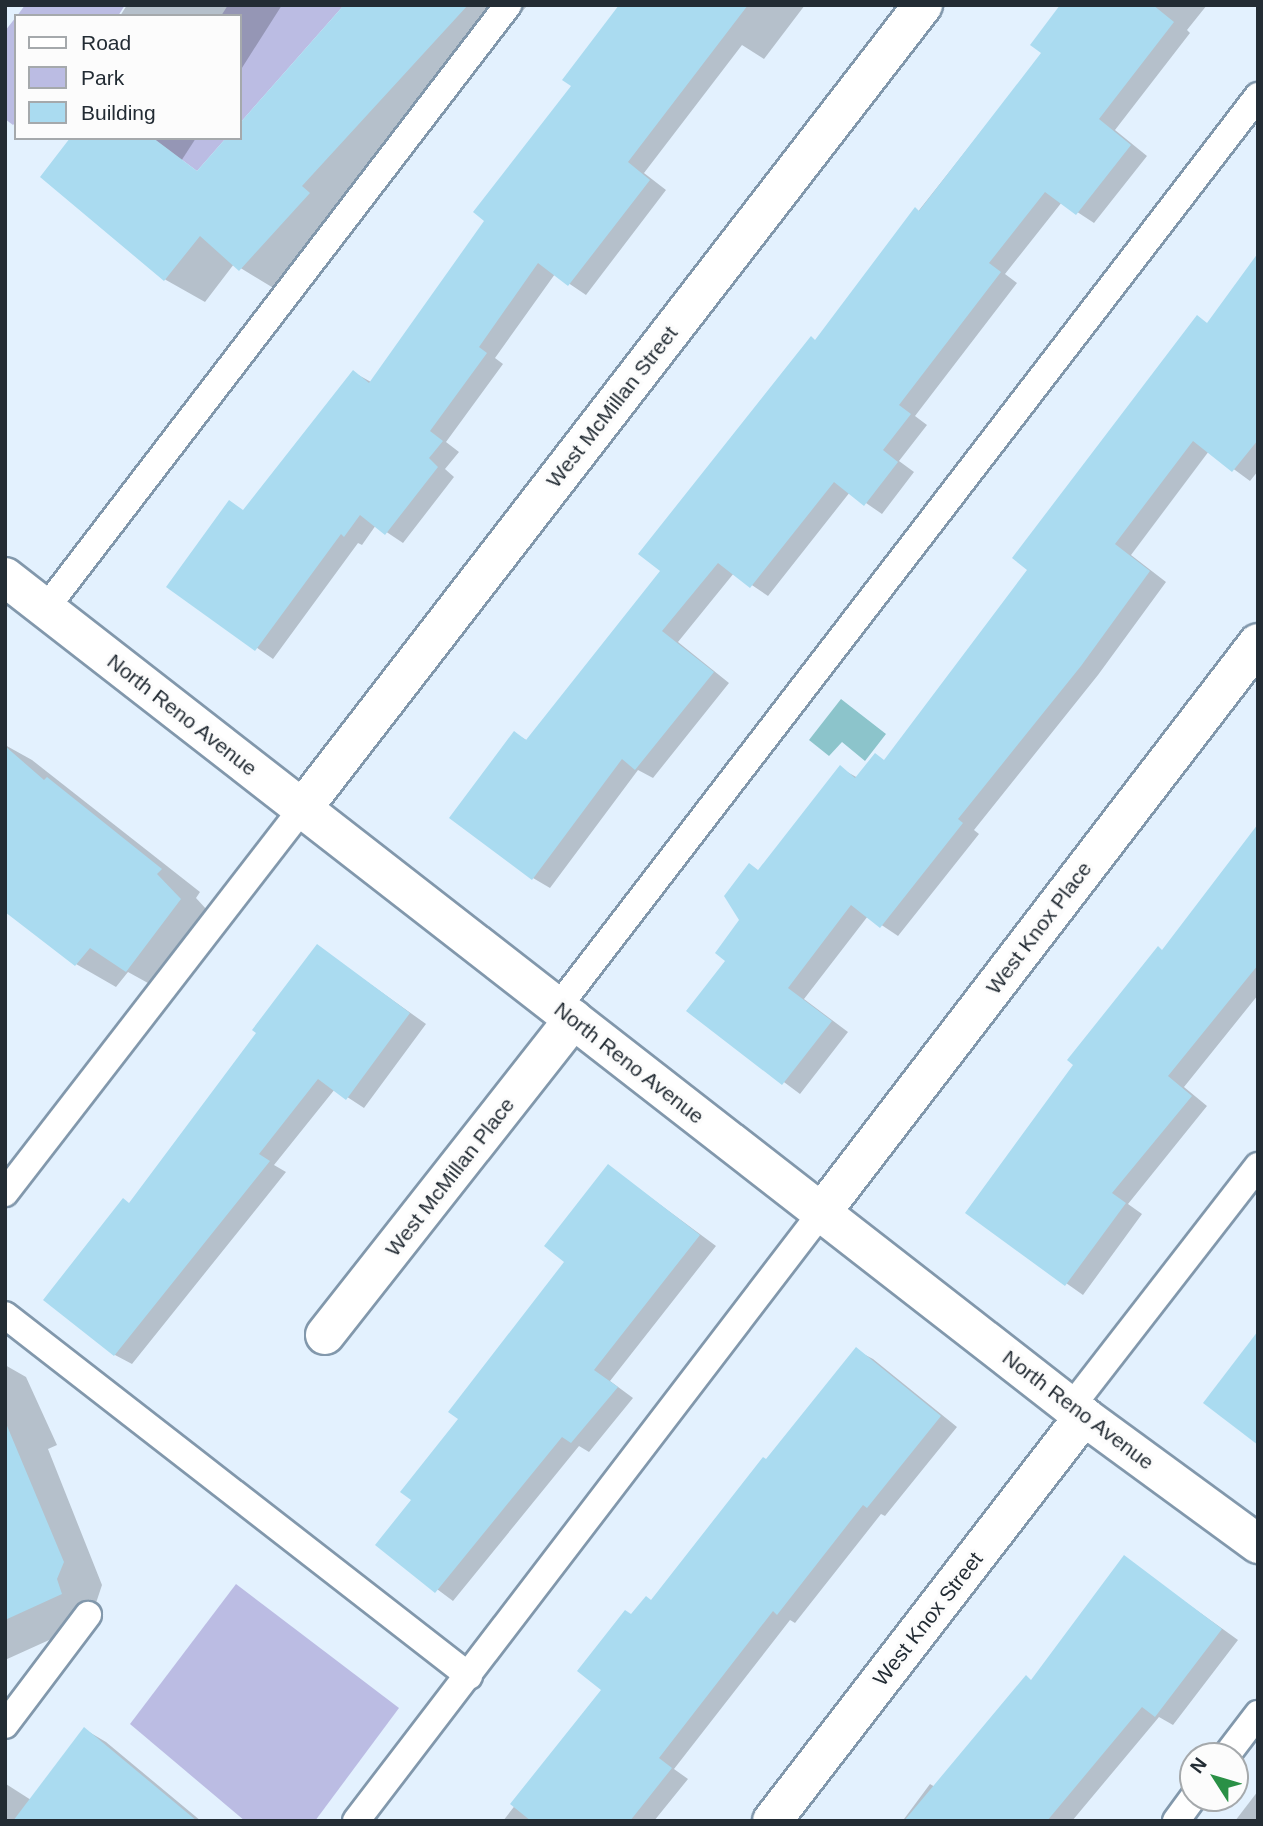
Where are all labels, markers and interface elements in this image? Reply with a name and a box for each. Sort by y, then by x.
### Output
legend [14,14,242,140]
text: Road [81,31,131,54]
text: Park [81,66,124,89]
text: Building [81,101,156,124]
street label: West McMillan Street [541,321,683,493]
street label: North Reno Avenue [102,648,262,782]
street label: West Knox Place [981,857,1097,999]
street label: North Reno Avenue [549,996,709,1130]
street label: West McMillan Place [380,1093,520,1261]
street label: North Reno Avenue [997,1345,1159,1475]
street label: West Knox Street [868,1547,988,1691]
north arrow [1179,1742,1249,1812]
text: N [1186,1753,1211,1777]

